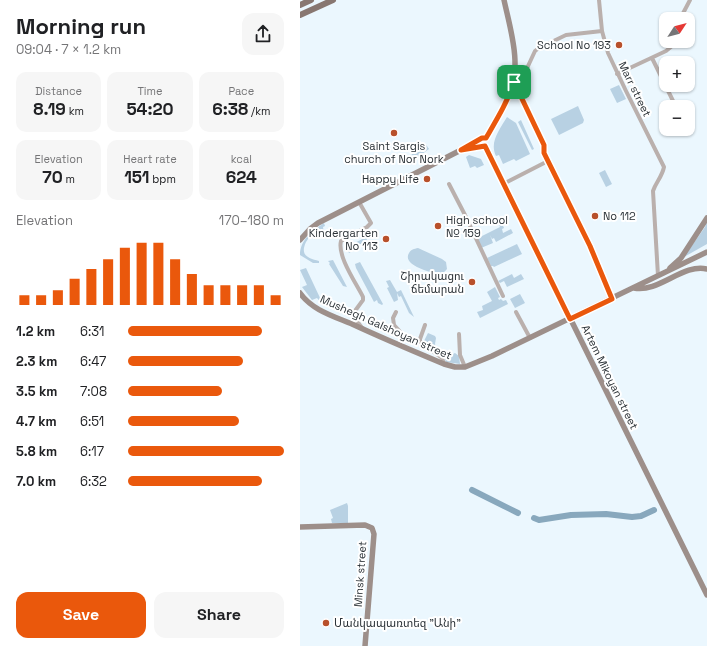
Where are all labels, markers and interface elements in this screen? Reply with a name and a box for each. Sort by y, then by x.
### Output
text: Morning run [16,12,146,40]
north arrow [659,12,695,48]
map controls [659,12,695,136]
button: share [242,13,284,55]
place label: School No 193 [537,38,611,52]
marker: School No 193 [614,40,624,50]
text: 09:04 · 7 × 1.2 km [16,41,121,58]
button: + [659,56,695,92]
street label: Marr street [616,59,654,119]
pin [497,65,531,99]
icon: arrive [503,71,525,93]
text: Distance [35,84,82,98]
text: Time [137,84,163,98]
text: Pace [228,84,254,98]
text: 8.19 [33,98,66,120]
text: 54:20 [126,98,174,120]
text: 6:38 [212,98,248,120]
button: − [659,100,695,136]
text: km [66,104,84,118]
text: /km [248,104,271,118]
marker: Saint Sargis church of Nor Nork [389,128,399,138]
place label: Saint Sargis church of Nor Nork [344,139,444,166]
text: Elevation [35,152,83,166]
text: Heart rate [123,152,177,166]
text: kcal [231,152,252,166]
text: 70 [42,166,63,188]
text: 151 [124,166,149,188]
text: 624 [226,166,257,188]
text: m [63,172,75,186]
text: bpm [149,172,176,186]
place label: Happy Life [362,172,419,186]
marker: Happy Life [422,174,432,184]
place label: No 112 [603,209,636,223]
marker: No 112 [590,211,600,221]
text: Elevation [16,212,73,229]
text: 170–180 m [219,212,284,229]
place label: High school № 159 [446,213,508,240]
marker: High school № 159 [433,221,443,231]
place label: Kindergarten No 113 [309,226,378,253]
marker: Kindergarten No 113 [381,234,391,244]
place label: Շիրակացու ճեմարան [400,269,464,296]
marker: Շիրակացու ճեմարան [467,277,477,287]
street label: Mushegh Galshoyan street [318,292,454,362]
street label: Artem Mikoyan street [579,322,641,432]
text: 1.2 km [16,323,55,340]
text: 6:31 [80,323,104,340]
text: 2.3 km [16,353,57,370]
text: 6:47 [80,353,106,370]
text: 3.5 km [16,383,57,400]
text: 7:08 [80,383,107,400]
text: 4.7 km [16,413,57,430]
text: 6:51 [80,413,104,430]
text: 5.8 km [16,443,57,460]
text: 6:17 [80,443,104,460]
text: 7.0 km [16,473,56,490]
text: 6:32 [80,473,107,490]
street label: Minsk street [351,541,369,607]
button: Save [16,592,146,638]
button: Share [154,592,284,638]
place label: Մանկապառտեզ "Անի" [334,616,461,630]
marker: Մանկապառտեզ "Անի" [321,618,331,628]

